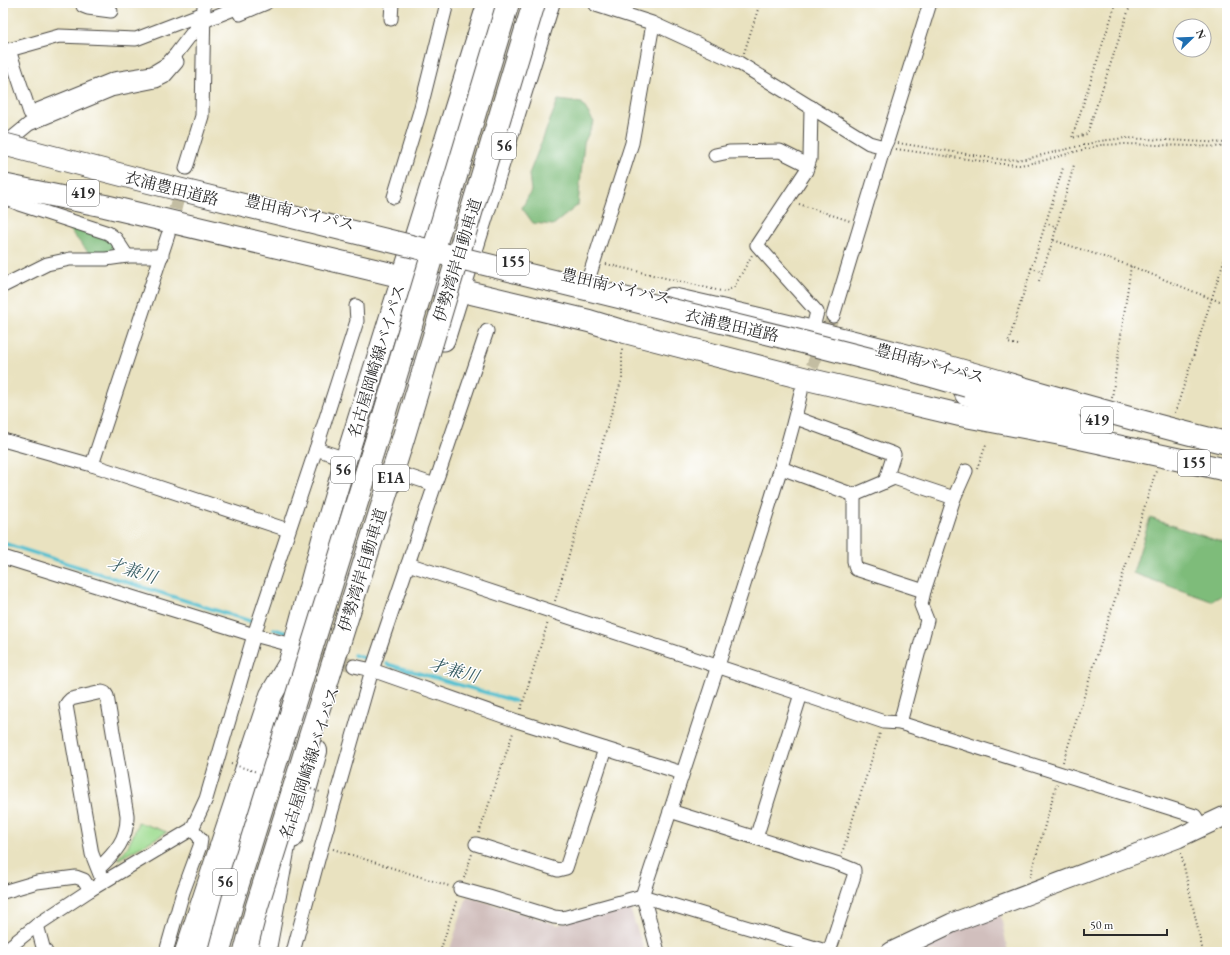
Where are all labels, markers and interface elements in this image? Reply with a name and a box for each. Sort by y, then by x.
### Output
north arrow [1172,18,1212,58]
text: N [1193,27,1209,41]
road number: 56 [492,133,516,159]
street label: 衣浦豊田道路 [123,167,221,210]
road number: 419 [67,180,99,206]
street label: 豊田南バイパス [243,190,357,235]
street label: 伊勢湾岸自動車道 [429,196,486,324]
road number: 155 [497,249,529,275]
street label: 豊田南バイパス [559,264,673,309]
street label: 名古屋岡崎線バイパス [343,282,410,441]
street label: 衣浦豊田道路 [683,304,781,347]
street label: 豊田南バイパス [873,339,987,388]
road number: 419 [1081,407,1113,433]
road number: 155 [1178,450,1210,476]
road number: 56 [331,457,355,483]
road number: E1A [373,465,409,491]
street label: 伊勢湾岸自動車道 [334,506,391,634]
water label: 才兼川 [104,552,162,589]
water label: 才兼川 [426,652,483,688]
street label: 名古屋岡崎線バイパス [275,684,344,842]
road number: 56 [213,869,237,895]
scale bar [1084,911,1167,937]
text: 50 m [1090,917,1114,933]

